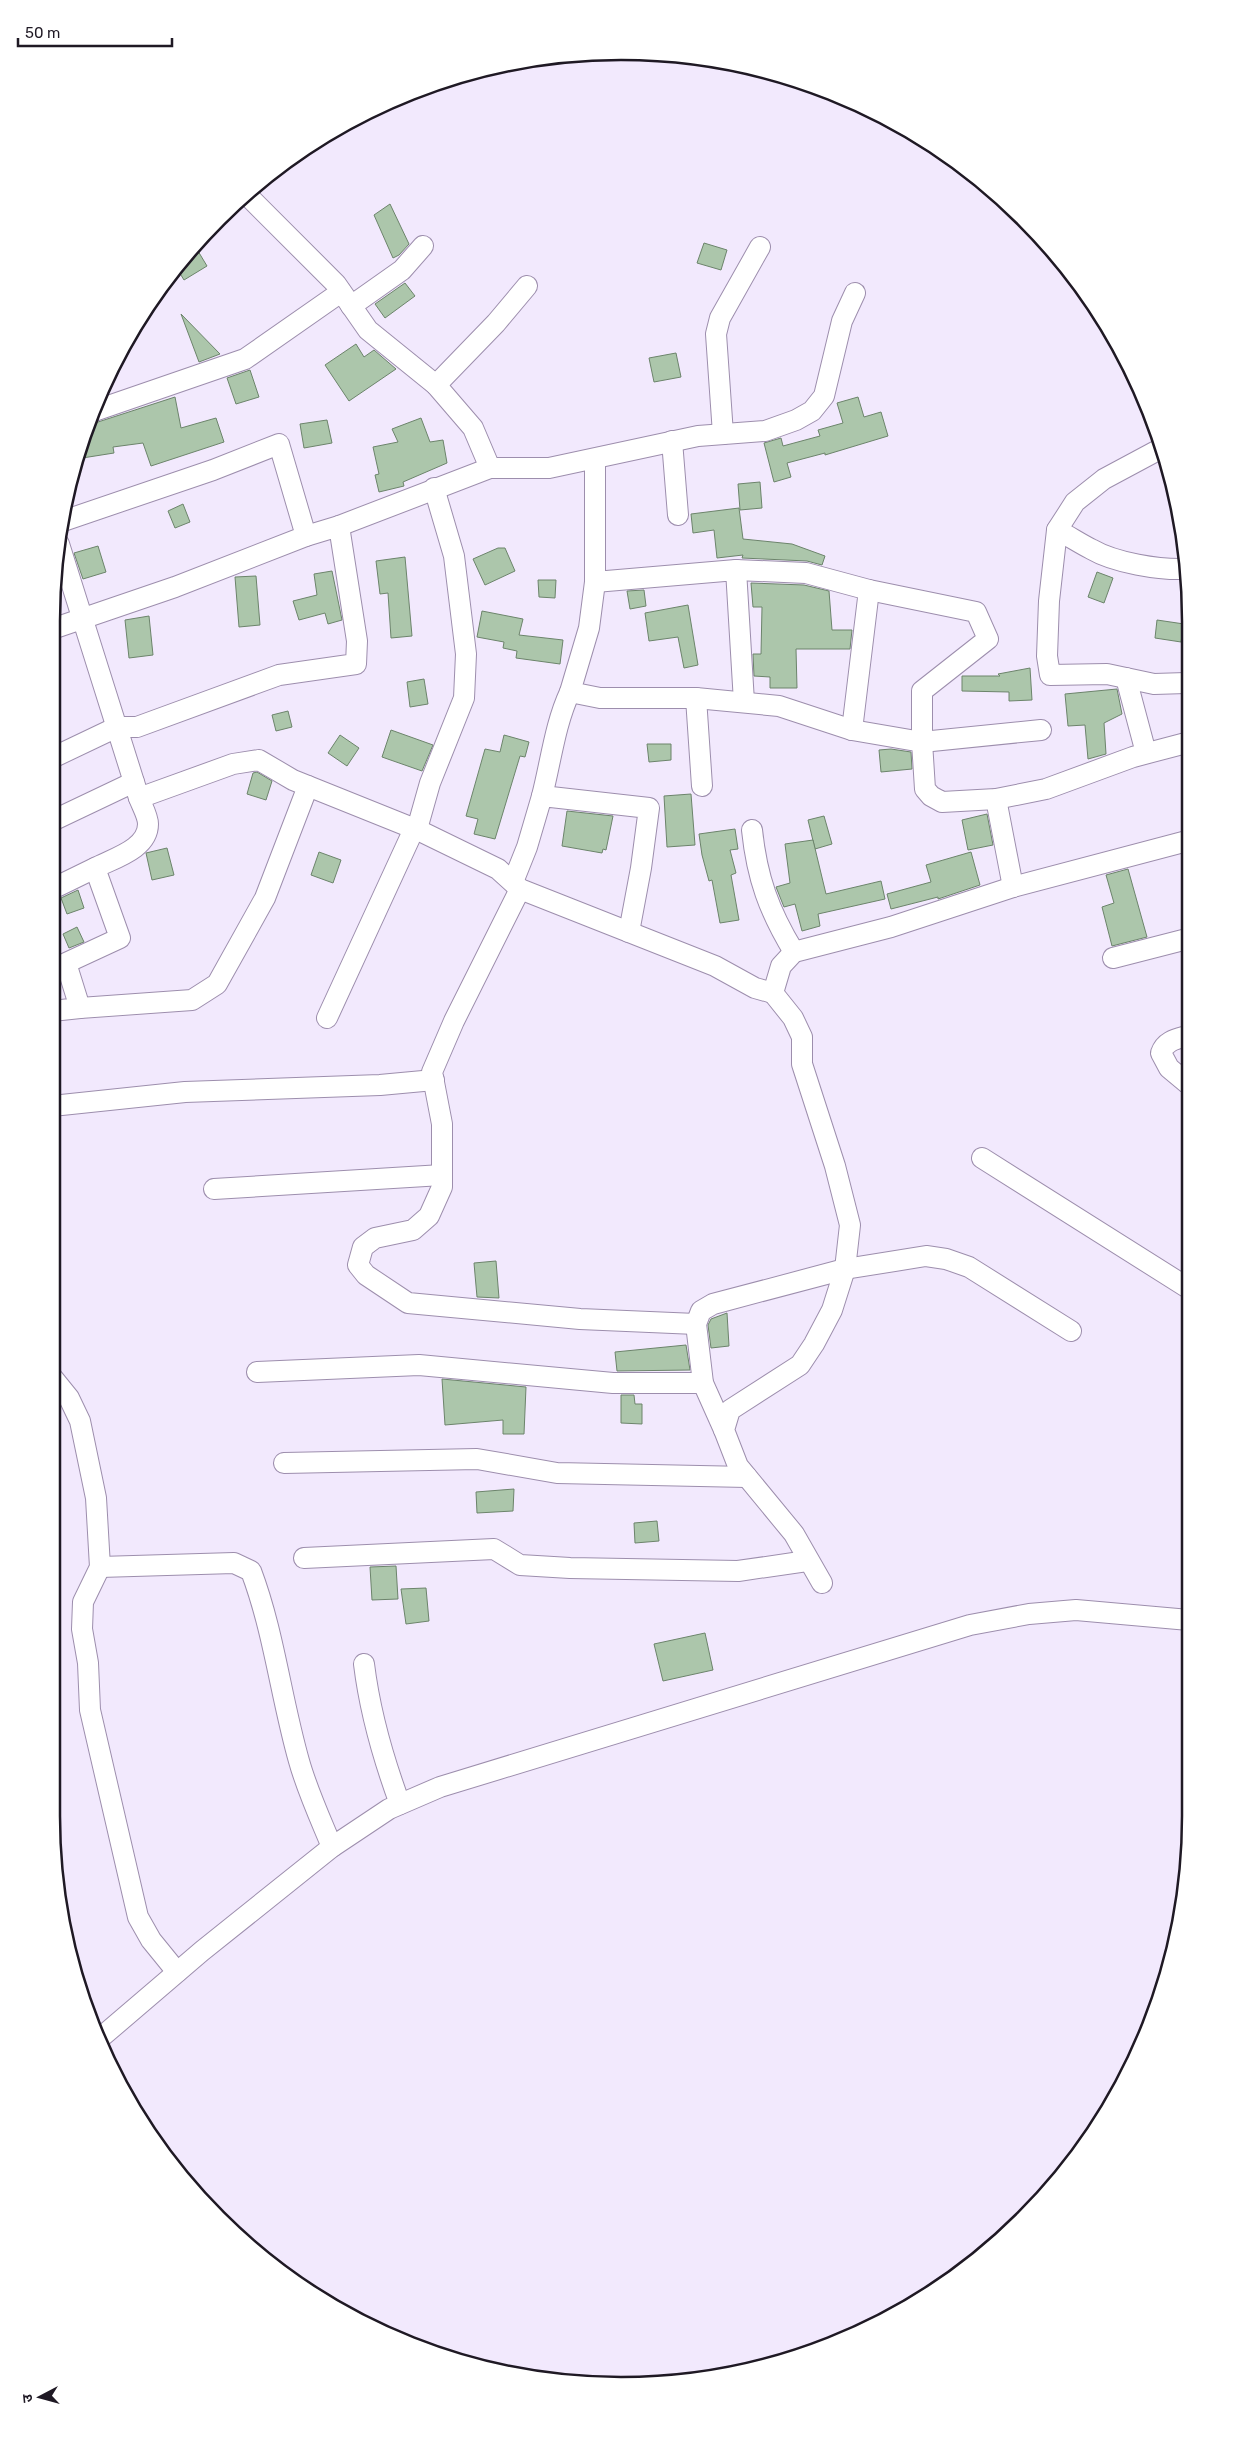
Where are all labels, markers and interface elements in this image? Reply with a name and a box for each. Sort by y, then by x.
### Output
scale bar [18,15,171,47]
text: 50 m [25,24,60,42]
north arrow [15,2372,65,2422]
text: उ [19,2393,36,2403]

